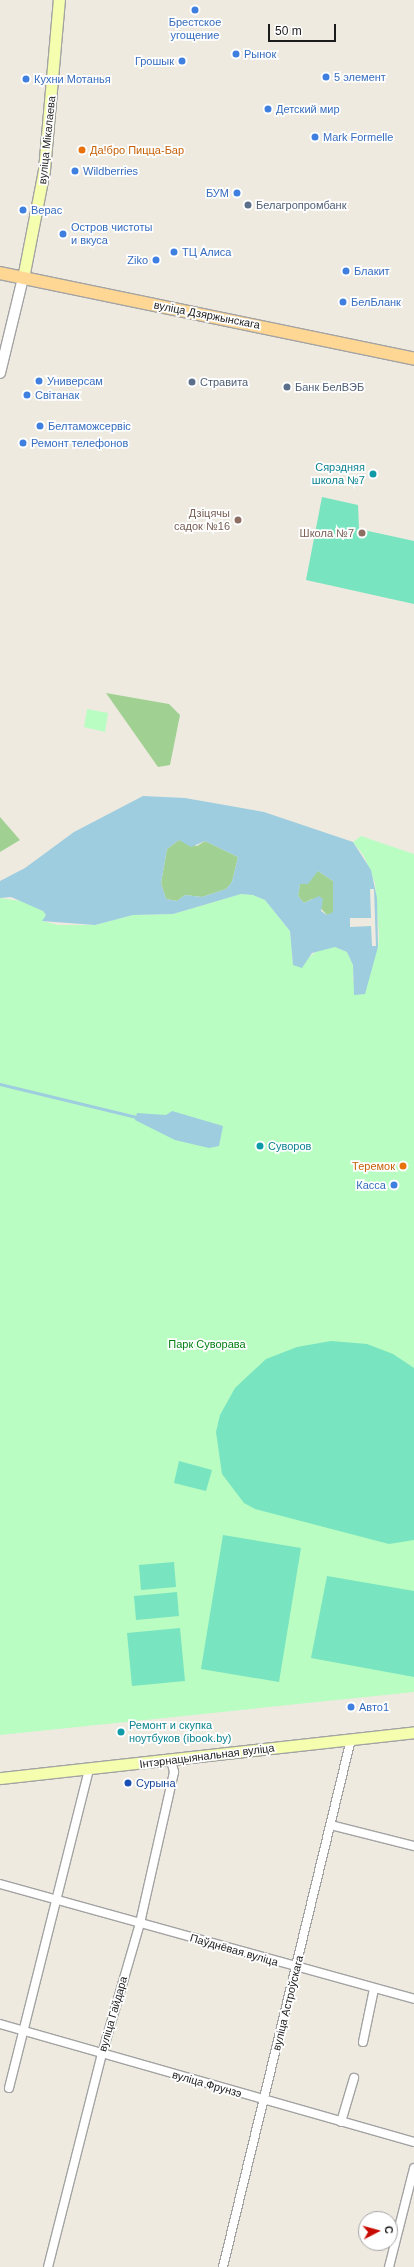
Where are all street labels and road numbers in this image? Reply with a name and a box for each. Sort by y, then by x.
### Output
street label: вуліца Мікалаева [36,95,58,185]
street label: вуліца Дзяржынскага [153,298,261,332]
street label: Інтэрнацыянальная вуліца [139,1741,275,1771]
street label: Паўднёвая вуліца [188,1931,280,1969]
street label: вуліца Астроўскага [270,1954,306,2052]
street label: вуліца Гайдара [96,1975,130,2053]
street label: вуліца Фрунзэ [171,2068,243,2100]

